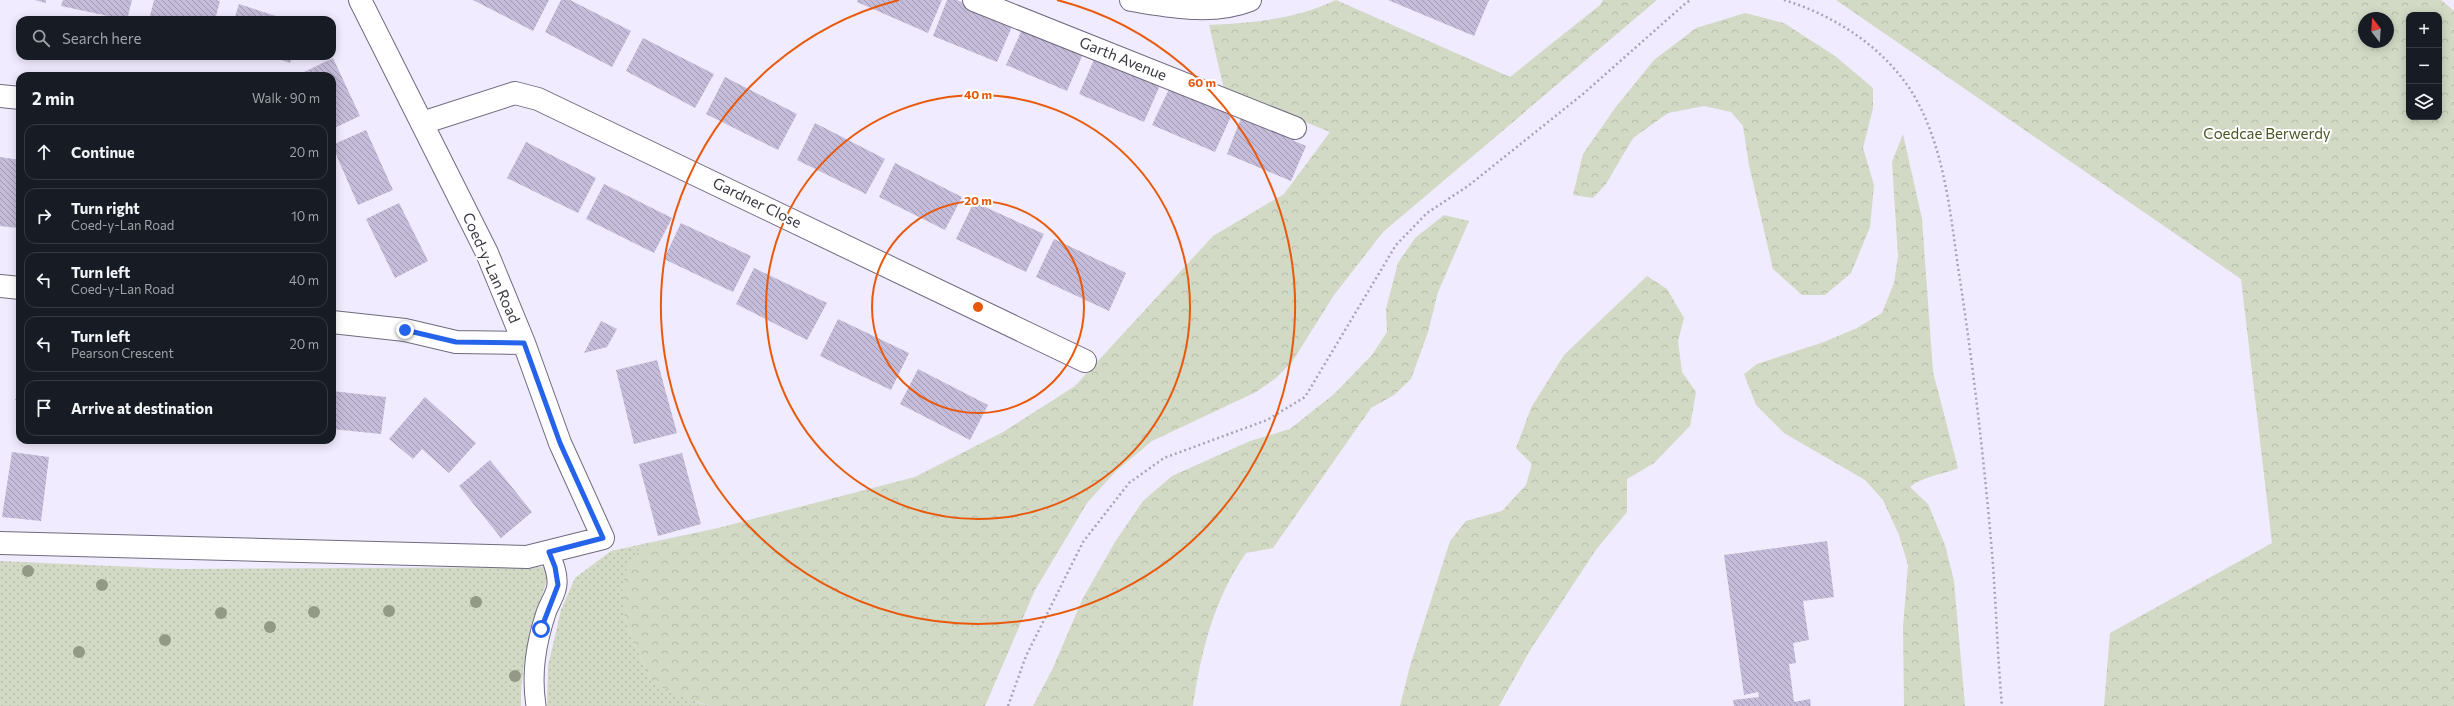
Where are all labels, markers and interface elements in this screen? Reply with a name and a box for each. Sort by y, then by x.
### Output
north arrow [2358,12,2394,48]
map controls [2406,12,2442,120]
button: + [2406,12,2442,48]
search box [16,16,336,60]
icon: search [30,27,52,49]
text: Search here [62,29,141,47]
street label: Garth Avenue [1077,32,1170,84]
button: − [2406,48,2442,84]
text: 60 m [1188,75,1216,89]
button: layers [2406,84,2442,120]
text: 40 m [964,87,992,101]
text: 2 min [32,88,74,109]
text: Walk · 90 m [252,90,320,106]
park label: Coedcae Berwerdy [2203,124,2331,142]
icon: ahead [33,141,55,163]
text: Continue [71,143,135,161]
text: 20 m [290,144,319,160]
street label: Gardner Close [710,173,805,231]
text: 20 m [964,193,992,207]
text: Turn right [71,199,140,217]
icon: right [33,205,55,227]
text: 10 m [291,208,319,224]
street label: Coed-y-Lan Road [459,209,524,326]
text: Coed-y-Lan Road [71,217,174,233]
text: Turn left [71,263,130,281]
icon: left [33,269,55,291]
text: 40 m [289,272,319,288]
text: Coed-y-Lan Road [71,281,174,297]
centre of rings [971,300,985,314]
route end [396,321,414,339]
text: Turn left [71,327,130,345]
icon: left [33,333,55,355]
text: 20 m [290,336,319,352]
text: Pearson Crescent [71,345,174,361]
icon: arrive [33,397,55,419]
text: Arrive at destination [71,399,213,417]
route start [532,620,550,638]

